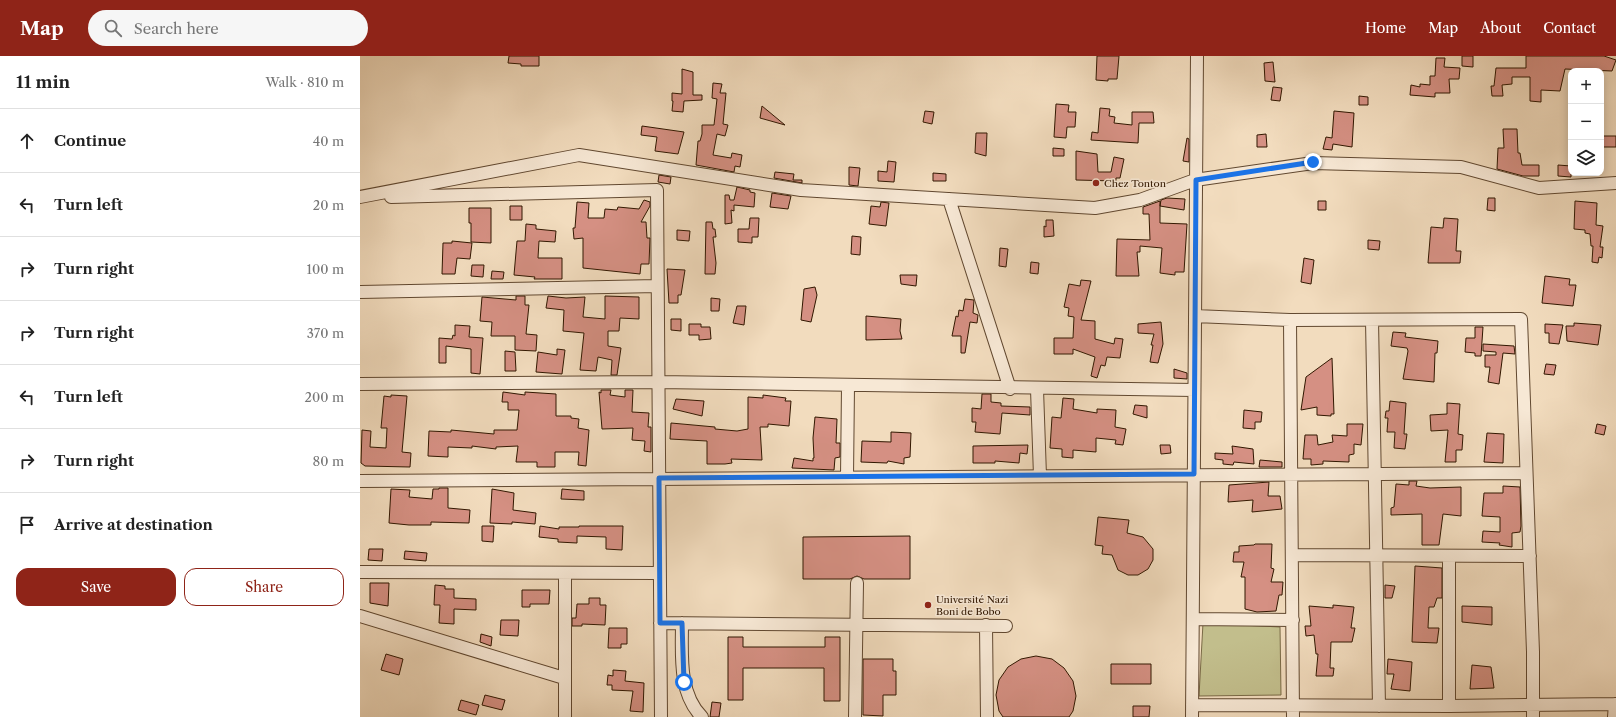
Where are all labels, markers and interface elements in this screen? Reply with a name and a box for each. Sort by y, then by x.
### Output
search box [88,10,368,46]
text: Map [20,17,64,40]
icon: search [102,17,124,39]
text: Search here [134,19,219,38]
text: Home [1365,19,1406,37]
text: Map [1428,19,1458,37]
text: About [1480,19,1521,37]
text: Contact [1543,19,1596,37]
map controls [1568,68,1604,176]
button: + [1568,68,1604,104]
text: 11 min [16,72,70,92]
text: Walk · 810 m [265,74,344,90]
button: − [1568,104,1604,140]
icon: ahead [16,130,38,152]
text: Continue [54,131,126,150]
text: 40 m [313,133,344,149]
button: layers [1568,140,1604,176]
route end [1304,153,1322,171]
place label: Chez Tonton [1104,177,1167,190]
marker: Chez Tonton [1091,178,1101,188]
icon: left [16,194,38,216]
text: Turn left [54,195,123,214]
text: 20 m [313,197,344,213]
icon: right [16,258,38,280]
text: Turn right [54,259,134,278]
text: 100 m [306,261,344,277]
icon: right [16,322,38,344]
text: Turn right [54,323,134,342]
text: 370 m [307,325,344,341]
icon: left [16,386,38,408]
text: Turn left [54,387,123,406]
text: 200 m [304,389,344,405]
icon: right [16,450,38,472]
text: Turn right [54,451,134,470]
text: 80 m [312,453,344,469]
icon: arrive [16,514,38,536]
text: Arrive at destination [54,515,213,534]
button: Save [16,568,176,606]
button: Share [184,568,344,606]
place label: Université Nazi Boni de Bobo [936,593,1008,618]
marker: Université Nazi Boni de Bobo [923,600,933,610]
route start [675,673,693,691]

